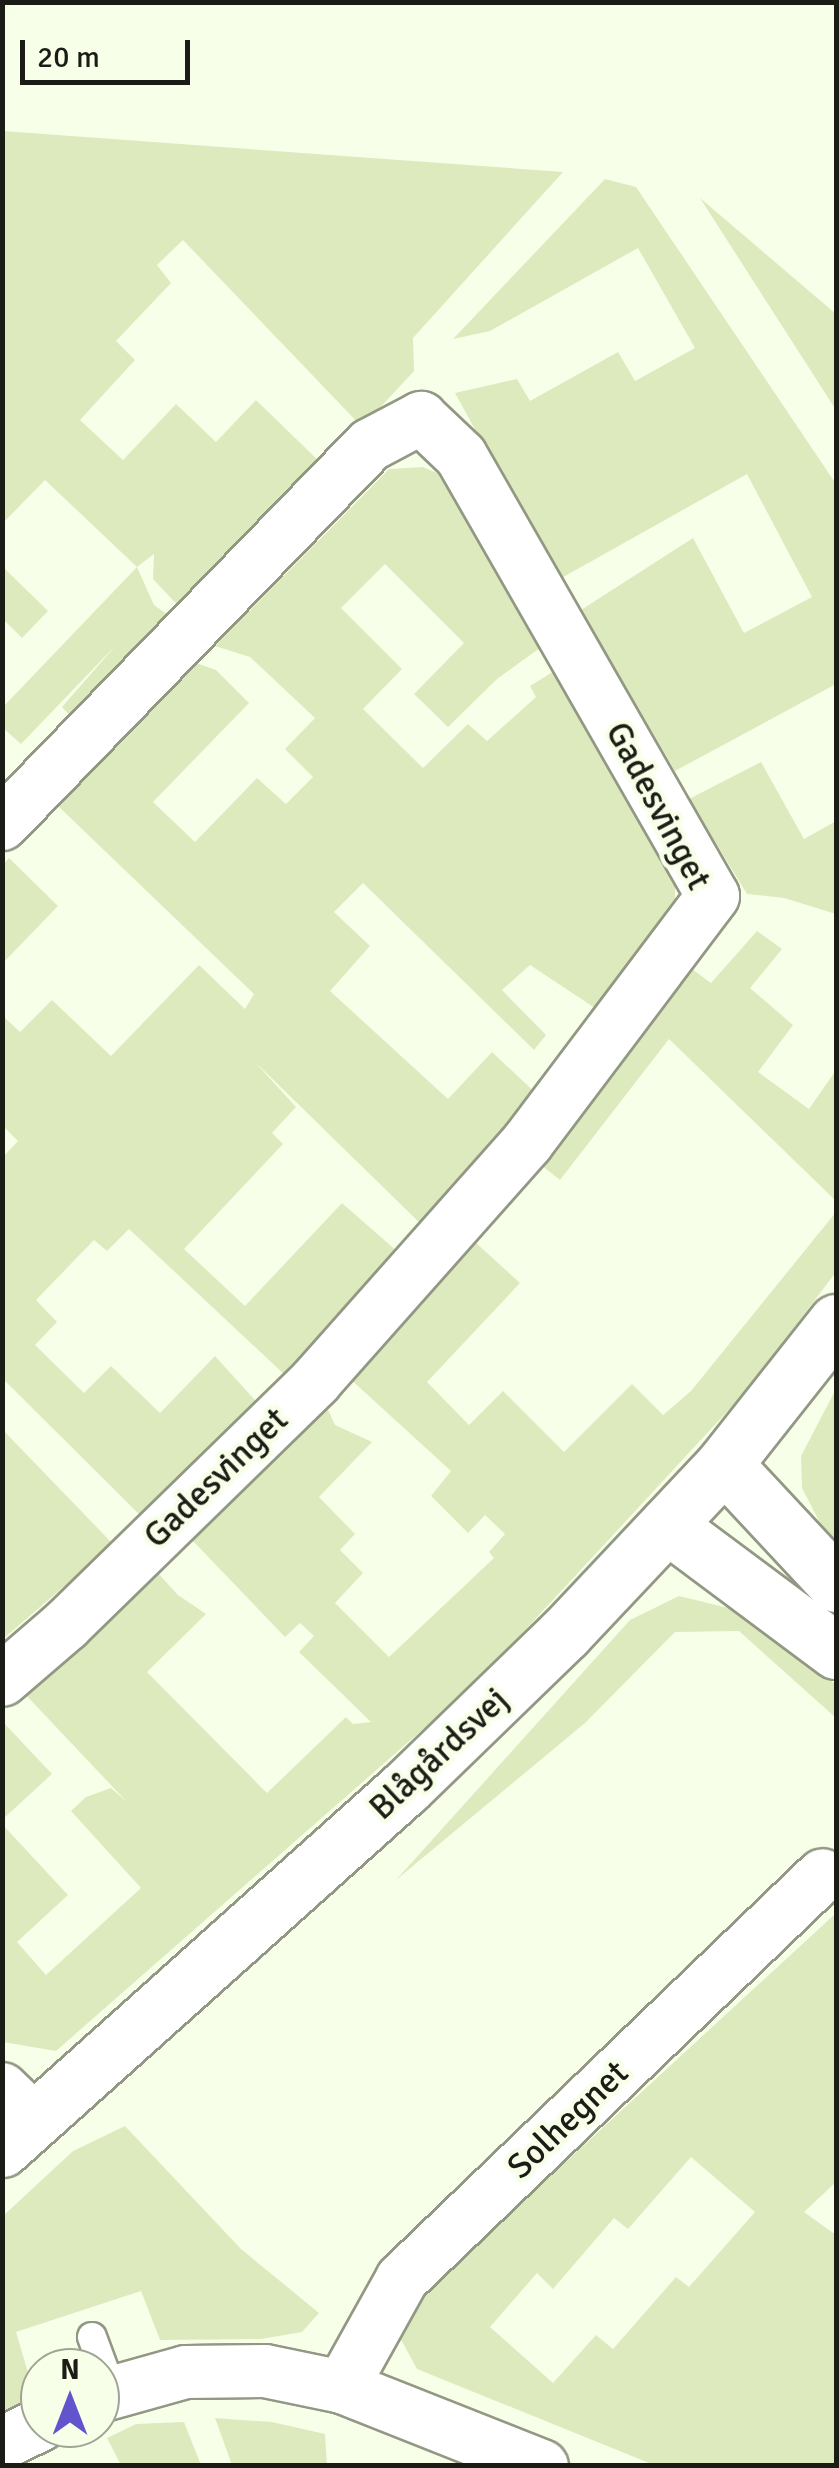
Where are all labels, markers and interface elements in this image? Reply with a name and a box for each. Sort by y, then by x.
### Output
scale bar [25,20,195,82]
text: 20 m [37,39,100,76]
street label: Gadesvinget [596,715,720,897]
street label: Gadesvinget [135,1399,297,1557]
street label: Blågårdsvej [361,1679,517,1829]
street label: Solhegnet [499,2052,637,2188]
north arrow [20,2348,120,2448]
text: N [60,2353,80,2387]

